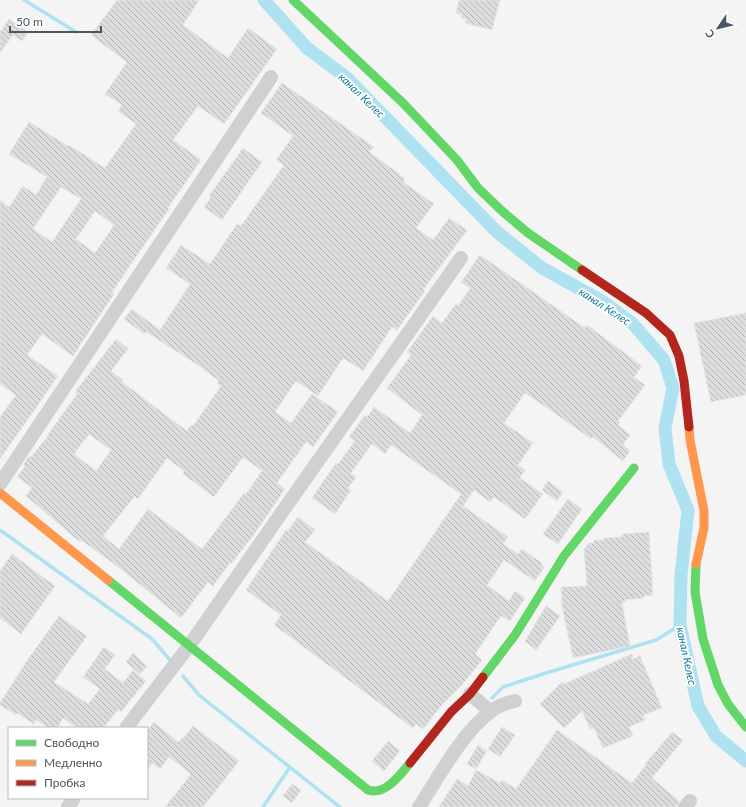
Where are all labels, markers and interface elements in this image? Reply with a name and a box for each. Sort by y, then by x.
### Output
scale bar [10,8,101,34]
north arrow [698,8,738,48]
text: 50 m [16,14,43,29]
text: С [702,27,717,41]
water label: канал Келес [336,70,388,120]
water label: канал Келес [577,285,633,327]
water label: канал Келес [675,626,699,686]
legend [8,727,148,799]
text: Свободно [44,735,100,750]
text: Медленно [44,755,103,770]
text: Пробка [44,775,85,790]

